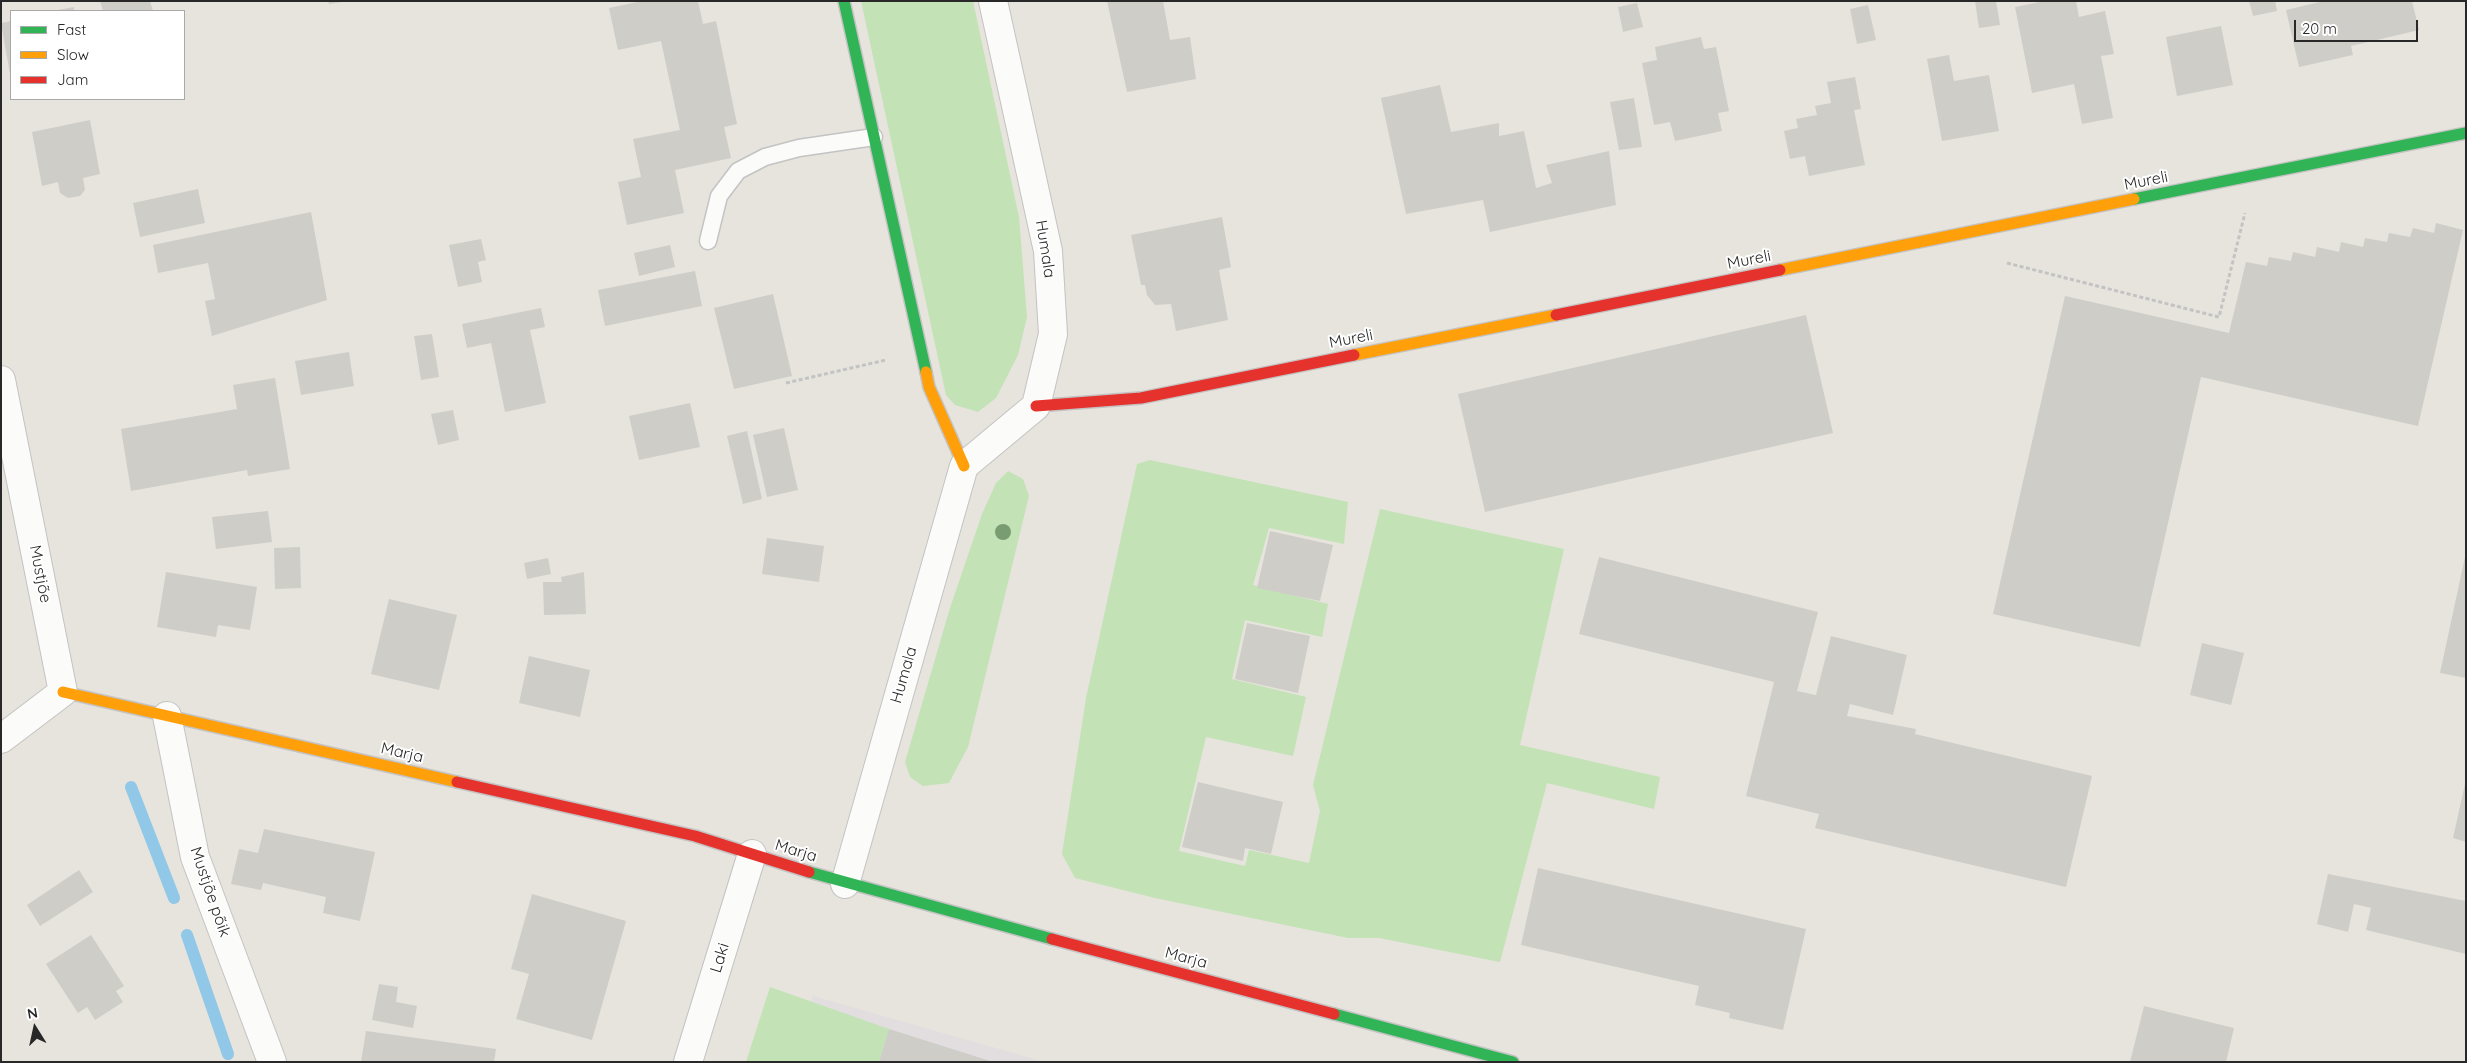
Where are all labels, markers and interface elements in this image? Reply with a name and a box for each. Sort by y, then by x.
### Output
legend [10,10,185,100]
scale bar [2297,10,2421,42]
text: 20 m [2302,19,2337,38]
text: Fast [57,20,86,39]
text: Slow [57,45,89,64]
text: Jam [57,70,88,89]
street label: Mureli [2122,167,2170,195]
street label: Humala [1031,219,1059,279]
street label: Mureli [1725,246,1773,274]
street label: Mureli [1327,325,1375,353]
street label: Mustjõe [25,544,55,604]
street label: Humala [887,644,921,706]
street label: Marja [379,739,425,767]
street label: Marja [773,836,819,866]
street label: Mustjõe põik [186,844,234,940]
street label: Laki [706,941,734,975]
street label: Marja [1163,943,1209,973]
north arrow [10,1003,60,1053]
text: N [26,1003,39,1023]

